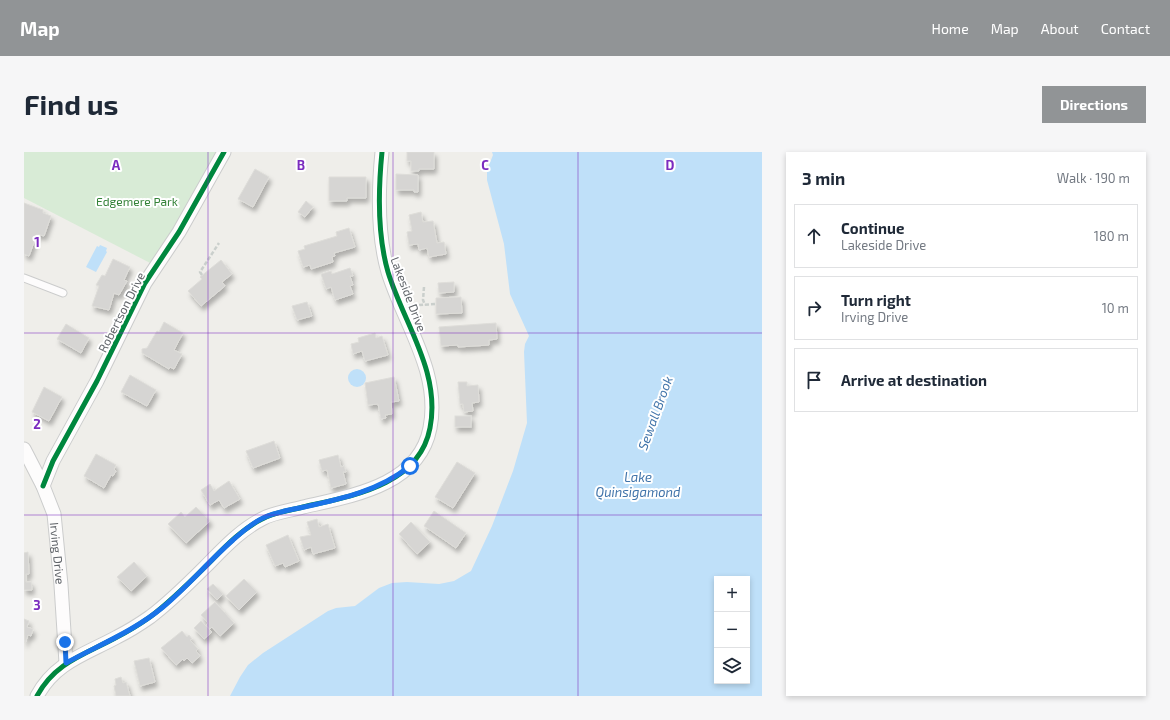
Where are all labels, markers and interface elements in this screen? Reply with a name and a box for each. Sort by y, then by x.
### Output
text: Map [20,17,60,40]
text: Home [932,20,969,37]
text: Map [991,20,1019,37]
text: About [1041,20,1079,37]
text: Contact [1101,20,1150,37]
button: Directions [1042,86,1146,123]
text: Find us [24,87,118,121]
text: A [112,157,121,173]
text: B [297,157,305,173]
text: C [481,157,489,173]
text: D [666,157,675,173]
text: 3 min [802,168,845,188]
text: Walk · 190 m [1057,170,1130,186]
park label: Edgemere Park [96,194,178,208]
text: Continue [841,219,904,237]
icon: ahead [803,225,825,247]
text: 180 m [1094,228,1129,244]
text: 1 [34,234,40,250]
text: Lakeside Drive [841,237,926,253]
street label: Lakeside Drive [388,255,430,333]
street label: Robertson Drive [95,270,147,354]
text: Turn right [841,291,911,309]
icon: right [803,297,825,319]
text: 10 m [1102,300,1129,316]
text: Irving Drive [841,309,908,325]
icon: arrive [803,369,825,391]
text: Arrive at destination [841,371,987,389]
water label: Sewall Brook [634,374,676,452]
text: 2 [33,416,41,432]
route start [401,457,419,475]
water label: Lake Quinsigamond [595,469,681,500]
street label: Irving Drive [48,521,68,585]
map controls [714,576,750,684]
button: + [714,576,750,612]
text: 3 [33,597,41,613]
button: − [714,612,750,648]
route end [56,633,74,651]
button: layers [714,648,750,684]

